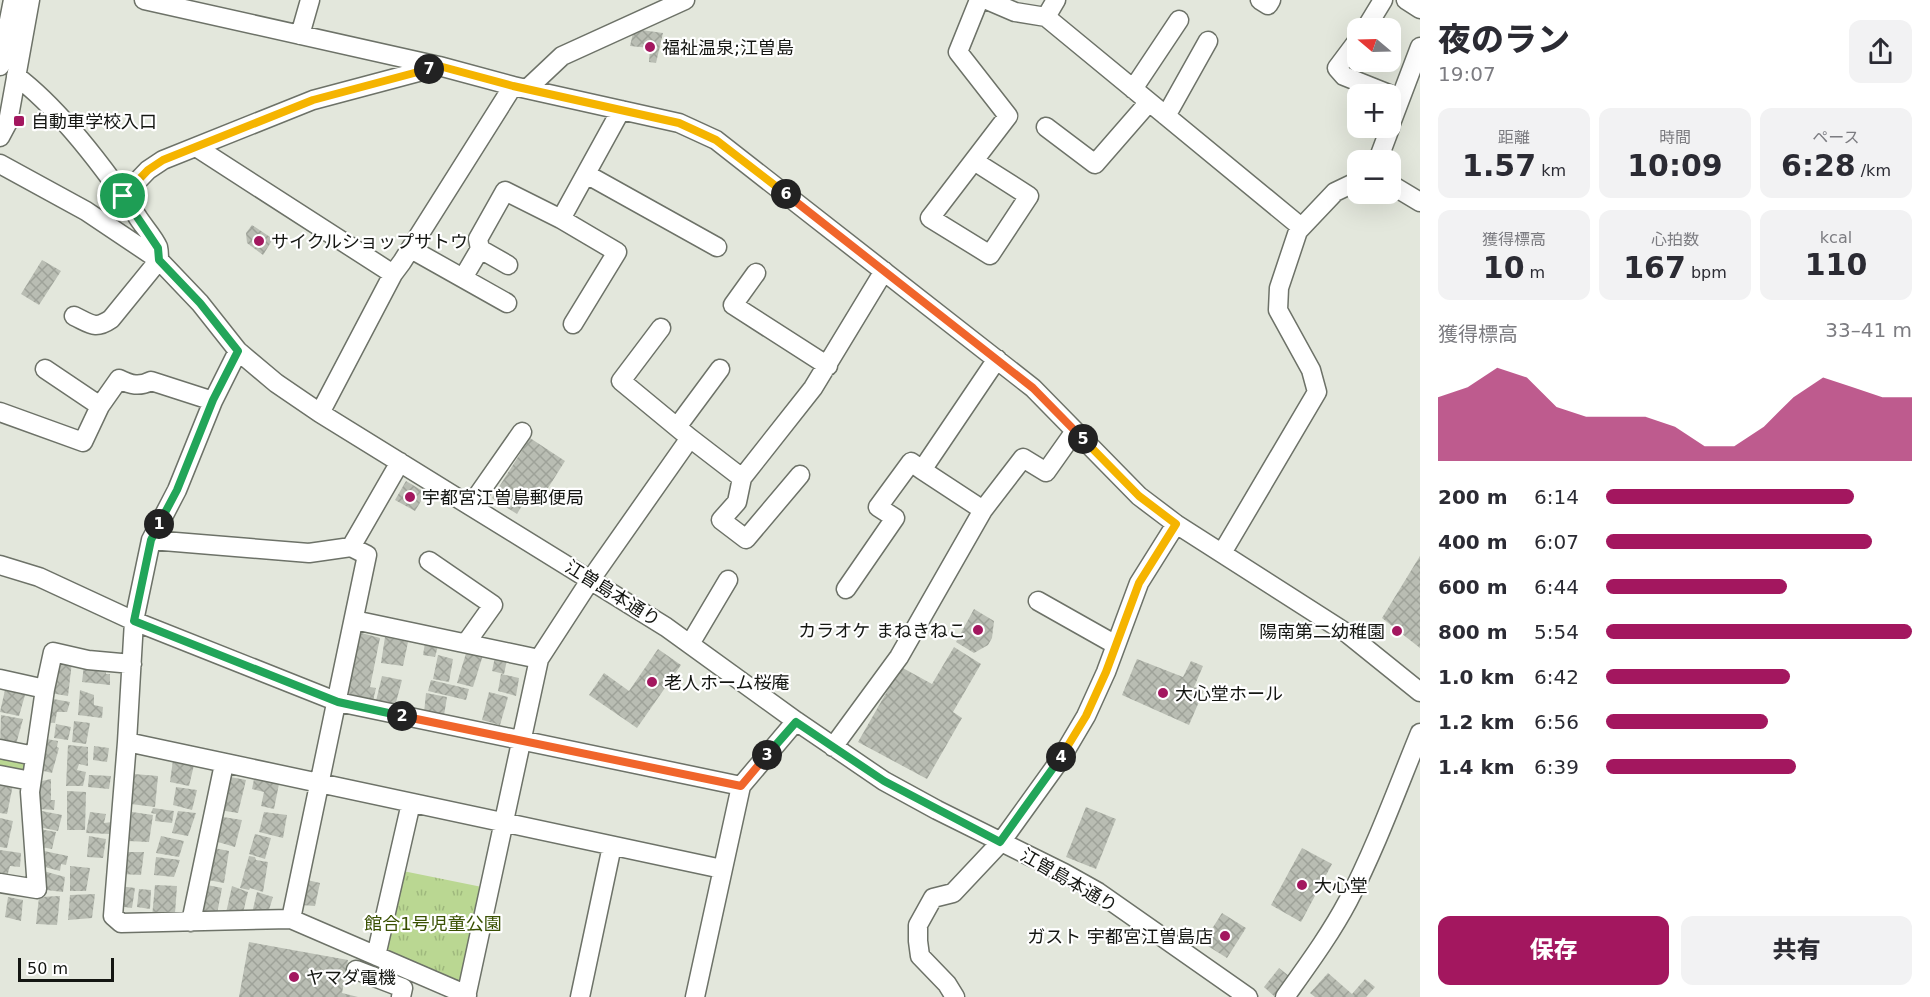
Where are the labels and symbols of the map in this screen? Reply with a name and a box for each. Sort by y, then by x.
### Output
north arrow [1347,18,1401,72]
place label: 福祉温泉;江曽島 [662,37,794,58]
marker: 福祉温泉;江曽島 [643,40,657,54]
pin: 7 [414,54,444,84]
place label: 自動車学校入口 [31,111,157,132]
marker: 自動車学校入口 [12,114,26,128]
pin [97,170,148,221]
pin: 6 [771,179,801,209]
place label: サイクルショップサトウ [271,231,468,252]
marker: サイクルショップサトウ [252,234,266,248]
pin: 5 [1068,424,1098,454]
place label: 宇都宮江曽島郵便局 [422,487,584,508]
marker: 宇都宮江曽島郵便局 [403,490,417,504]
pin: 1 [144,509,174,539]
street label: 江曽島本通り [562,555,664,631]
place label: カラオケ まねきねこ [798,620,966,641]
place label: 陽南第二幼稚園 [1259,621,1385,642]
marker: カラオケ まねきねこ [971,623,985,637]
marker: 陽南第二幼稚園 [1390,624,1404,638]
place label: 老人ホーム桜庵 [664,672,789,693]
marker: 老人ホーム桜庵 [645,675,659,689]
place label: 大心堂ホール [1175,683,1283,704]
marker: 大心堂ホール [1156,686,1170,700]
pin: 2 [387,701,417,731]
pin: 3 [752,740,782,770]
pin: 4 [1046,742,1076,772]
street label: 江曽島本通り [1017,844,1121,916]
place label: 大心堂 [1314,875,1368,896]
marker: 大心堂 [1295,878,1309,892]
park label: 館合1号児童公園 [364,913,502,934]
place label: ガスト 宇都宮江曽島店 [1027,926,1213,947]
marker: ガスト 宇都宮江曽島店 [1218,929,1232,943]
scale bar [18,955,114,982]
place label: ヤマダ電機 [306,967,396,988]
marker: ヤマダ電機 [287,970,301,984]

